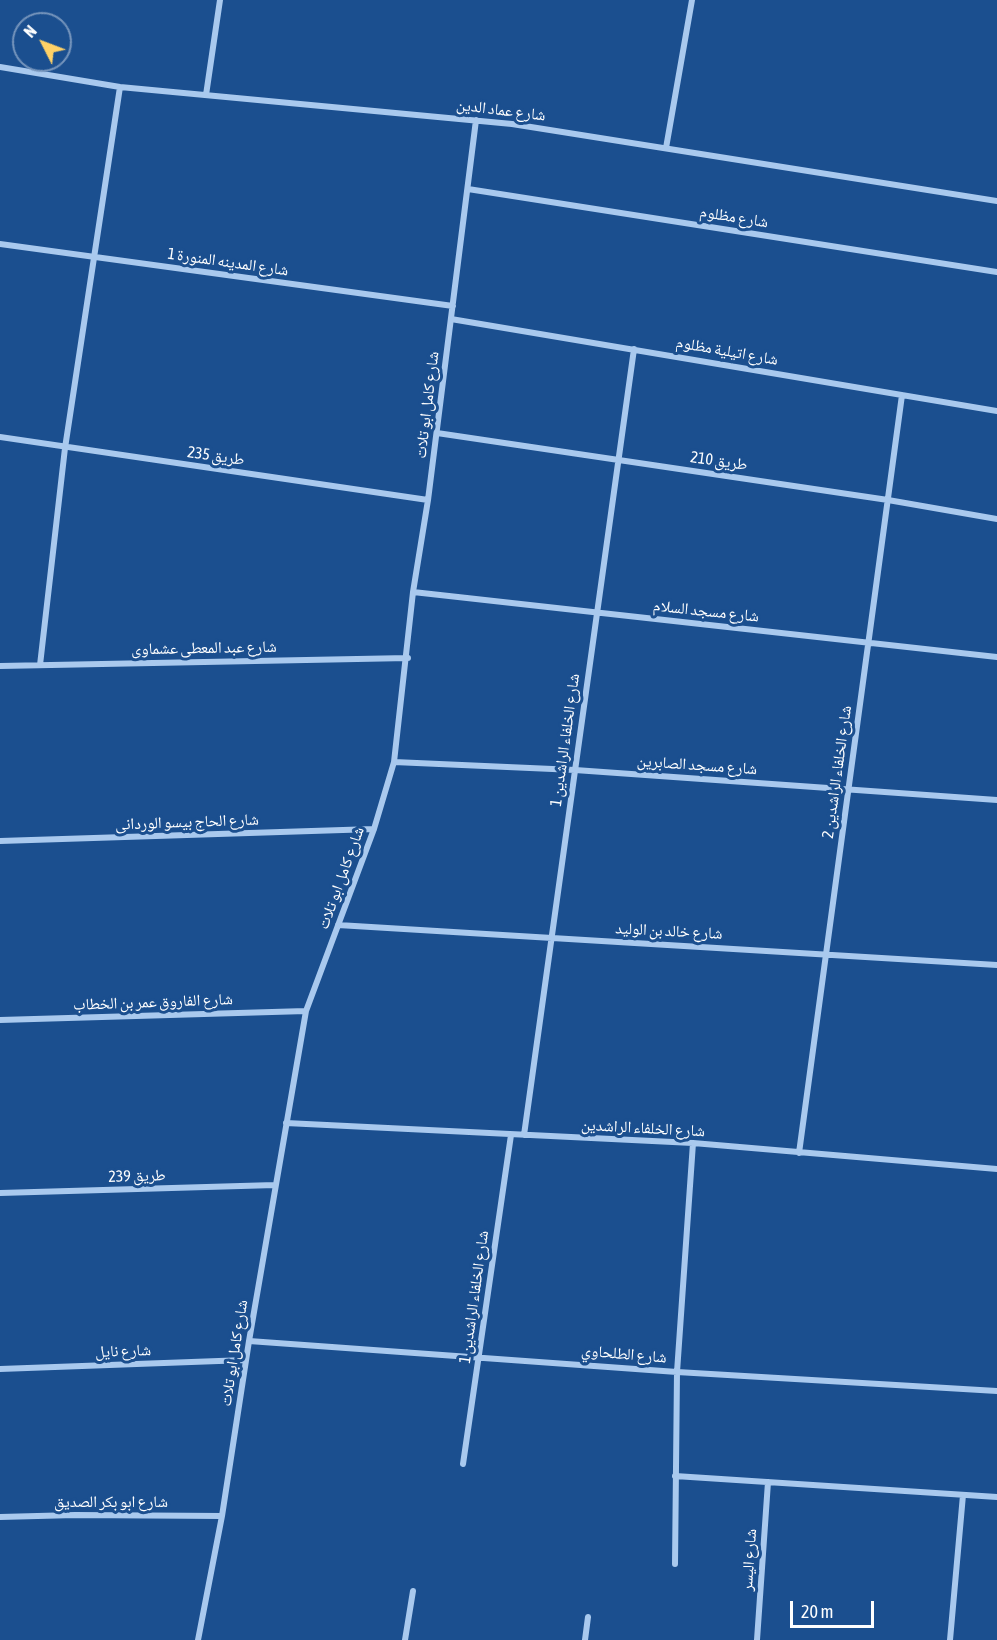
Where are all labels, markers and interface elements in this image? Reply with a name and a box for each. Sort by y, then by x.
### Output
north arrow [12,12,72,72]
text: N [20,22,40,41]
street label: شارع عماد الدين [455,95,547,125]
street label: شارع مظلوم [698,202,770,232]
street label: شارع المدينه المنورة 1 [166,244,290,280]
street label: شارع اتيلية مظلوم [674,333,780,369]
street label: شارع كامل ابو تلات [411,350,443,460]
street label: طريق 235 [186,442,246,470]
street label: طريق 210 [689,447,749,475]
street label: شارع مسجد السلام [652,596,760,626]
street label: شارع عبد المعطى عشماوى [131,637,277,659]
street label: شارع الخلفاء الراشدين 1 [546,672,584,808]
street label: شارع الخلفاء الراشدين 2 [818,704,856,840]
street label: شارع مسجد الصابرين [636,751,758,779]
street label: شارع الحاج بيسو الوردانى [115,810,259,834]
street label: شارع كامل ابو تلات [314,824,368,932]
street label: شارع خالد بن الوليد [615,919,723,943]
street label: شارع الفاروق عمر بن الخطاب [73,990,233,1014]
street label: شارع الخلفاء الراشدين [580,1115,706,1141]
street label: طريق 239 [108,1165,166,1187]
street label: شارع الخلفاء الراشدين 1 [455,1229,493,1365]
street label: شارع كامل ابو تلات [216,1298,252,1408]
street label: شارع نايل [95,1340,151,1362]
street label: شارع الطلحاوي [580,1341,668,1367]
street label: شارع ابو بكر الصديق [54,1492,168,1512]
street label: شارع اليسر [737,1528,761,1592]
scale bar [793,1589,877,1627]
text: 20 m [801,1601,833,1622]

